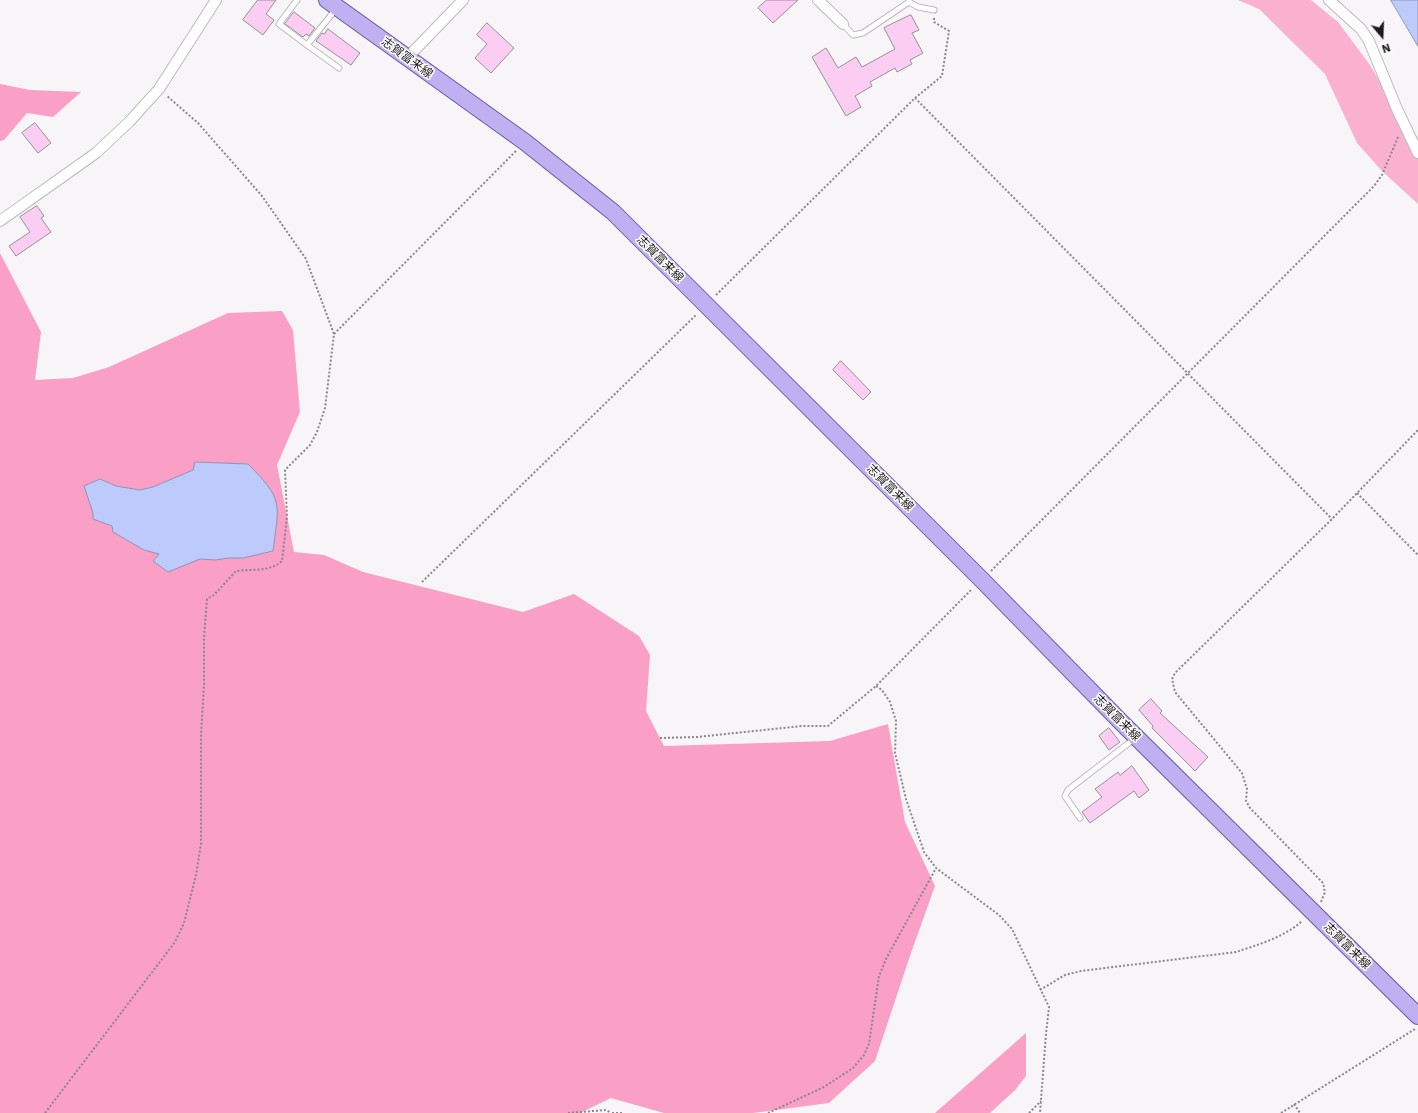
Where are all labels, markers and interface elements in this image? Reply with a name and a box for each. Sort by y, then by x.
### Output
north arrow [1362,16,1402,56]
street label: 志賀富来線 [378,35,436,81]
text: N [1380,40,1392,55]
street label: 志賀富来線 [634,233,686,285]
street label: 志賀富来線 [864,462,916,514]
street label: 志賀富来線 [1091,692,1143,744]
street label: 志賀富来線 [1321,920,1373,972]

